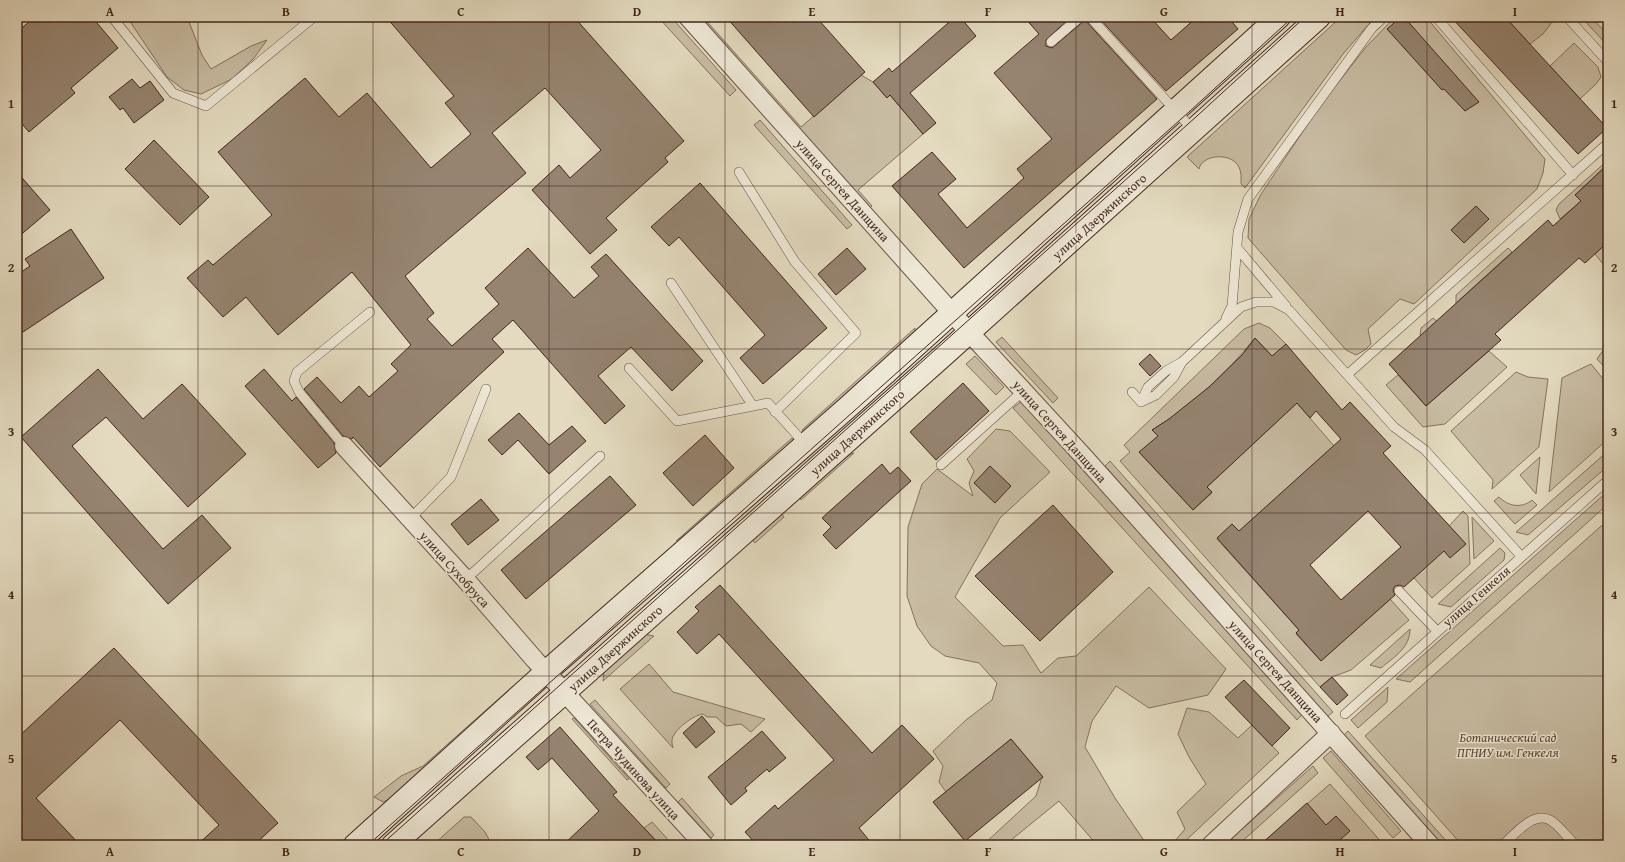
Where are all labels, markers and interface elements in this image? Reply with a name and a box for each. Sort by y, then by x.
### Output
text: A [106,2,115,21]
text: B [282,2,290,21]
text: C [457,2,465,21]
text: D [633,2,641,21]
text: E [809,2,816,21]
text: F [985,2,992,21]
text: G [1160,2,1168,21]
text: H [1335,2,1345,21]
text: I [1513,2,1517,21]
text: 1 [8,94,14,113]
text: 1 [1611,94,1617,113]
street label: улица Сергея Данщина [790,134,895,247]
street label: улица Дзержинского [1047,169,1151,265]
text: 2 [8,258,15,277]
text: 2 [1611,258,1618,277]
street label: улица Сергея Данщина [1007,375,1112,488]
street label: улица Дзержинского [805,385,909,481]
text: 3 [8,422,14,441]
text: 3 [1611,422,1617,441]
street label: улица Сухобруса [414,526,495,612]
street label: улица Генкеля [1437,561,1515,632]
text: 4 [8,585,15,604]
text: 4 [1611,585,1618,604]
street label: улица Дзержинского [563,601,667,697]
street label: улица Сергея Данщина [1223,615,1328,728]
street label: Петра Чудинова улица [583,714,685,825]
park label: Ботанический сад ПГНИУ им. Генкеля [1457,728,1560,762]
text: 5 [8,749,15,768]
text: 5 [1611,749,1618,768]
text: A [106,842,115,861]
text: B [282,842,290,861]
text: C [457,842,465,861]
text: D [633,842,641,861]
text: E [809,842,816,861]
text: F [985,842,992,861]
text: G [1160,842,1168,861]
text: H [1335,842,1345,861]
text: I [1513,842,1517,861]

